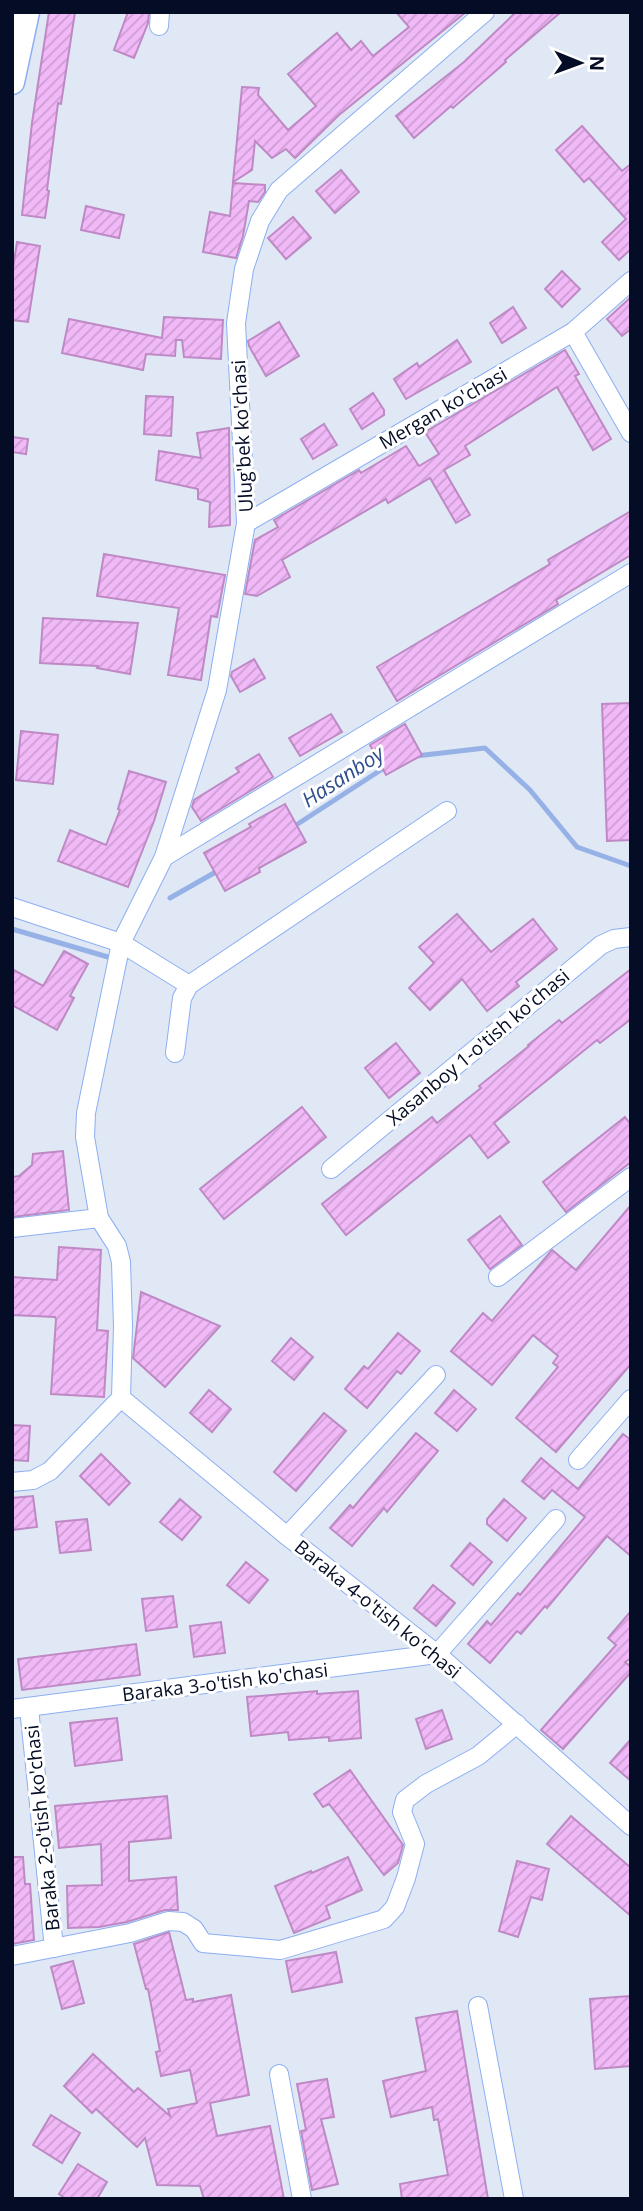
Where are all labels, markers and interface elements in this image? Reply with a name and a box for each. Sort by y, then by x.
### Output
north arrow [545,28,615,98]
text: N [584,55,610,71]
street label: Ulug'bek ko'chasi [225,359,259,513]
street label: Mergan ko'chasi [374,361,512,455]
water label: Hasanboy [296,738,390,813]
street label: Xasanboy 1-o'tish ko'chasi [381,963,575,1131]
street label: Baraka 4-o'tish ko'chasi [289,1534,467,1684]
street label: Baraka 3-o'tish ko'chasi [121,1656,329,1708]
street label: Baraka 2-o'tish ko'chasi [18,1724,66,1932]

